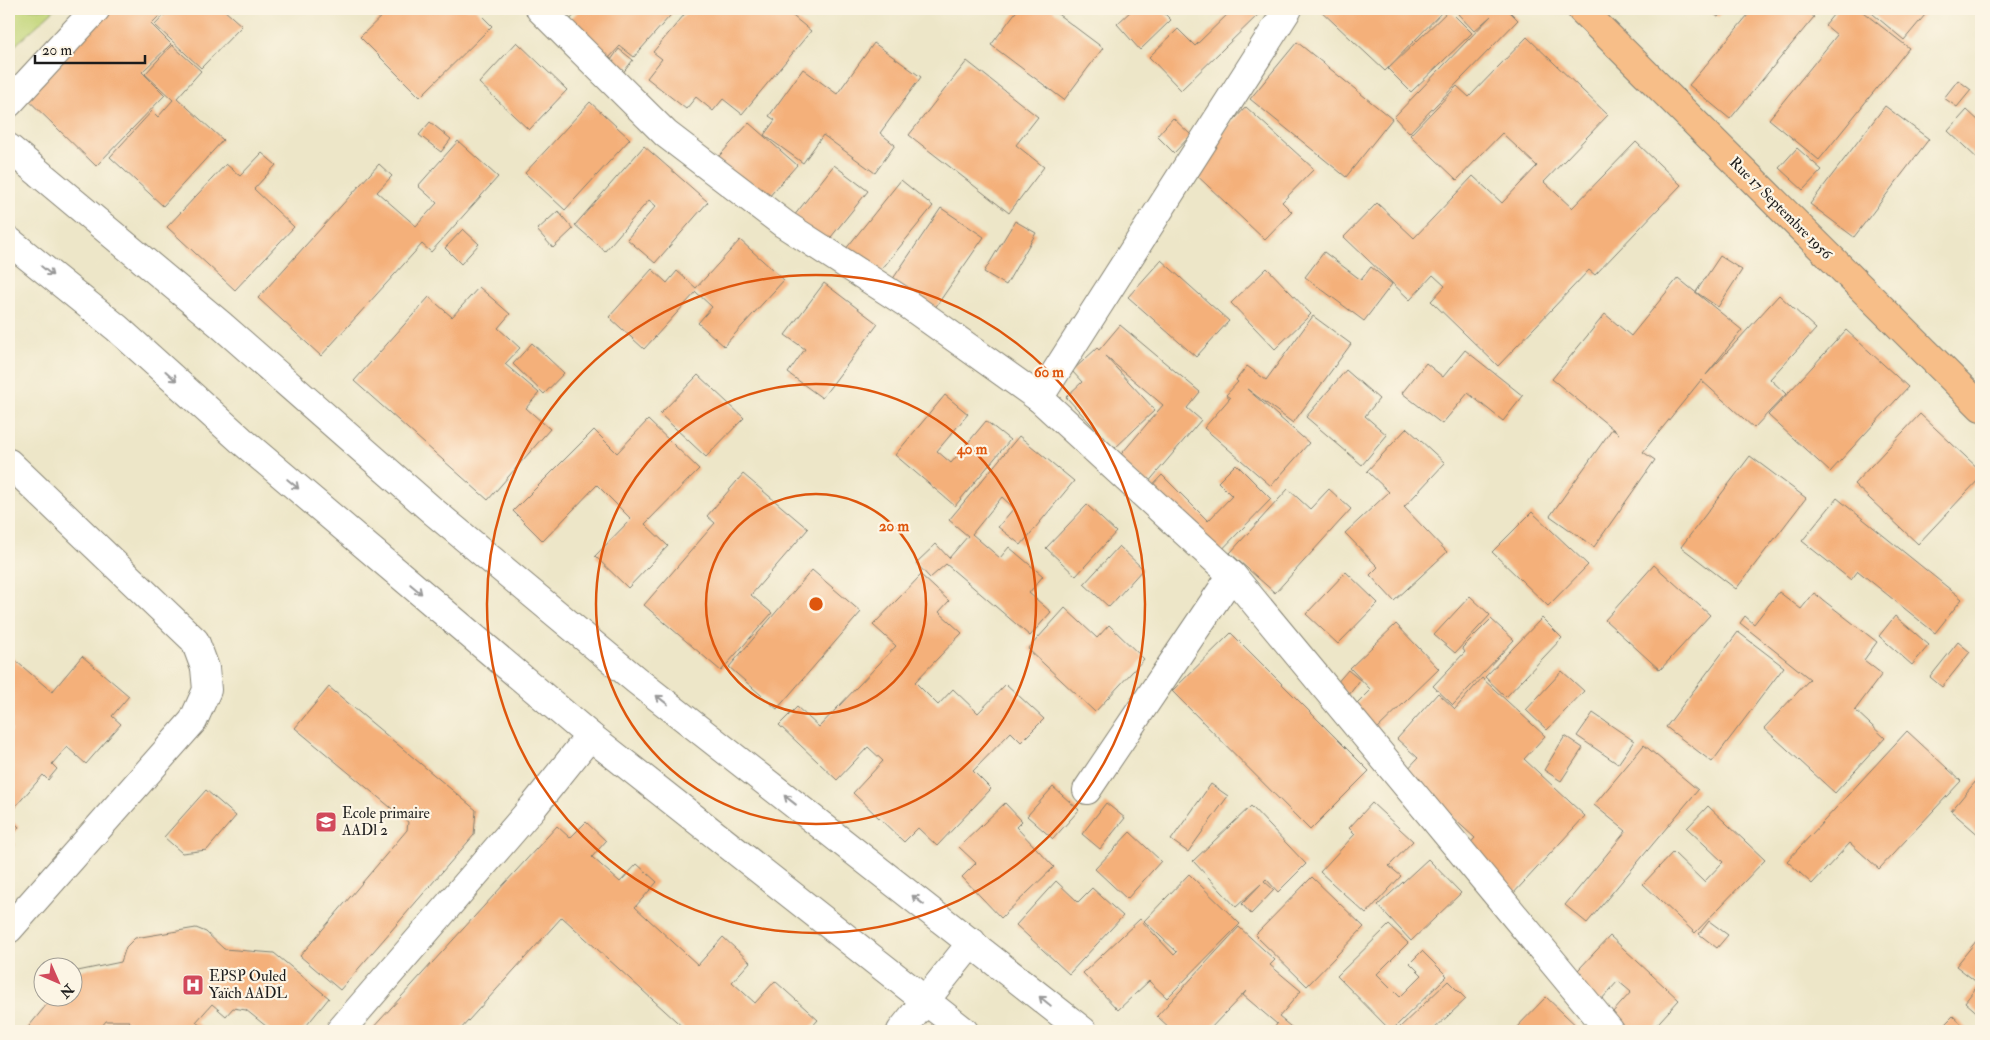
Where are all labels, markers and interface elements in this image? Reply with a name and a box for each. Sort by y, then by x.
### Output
scale bar [35,32,145,64]
text: 20 m [42,41,72,60]
street label: Rue 17 Septembre 1956 [1725,153,1837,265]
one-way arrow [40,266,53,277]
text: 60 m [1034,363,1064,382]
one-way arrow [164,370,177,382]
text: 40 m [956,440,988,459]
one-way arrow [286,478,299,490]
text: 20 m [879,517,909,536]
one-way arrow [410,583,423,595]
centre of rings [807,595,825,613]
one-way arrow [655,695,668,706]
one-way arrow [783,795,797,805]
place label: Ecole primaire AADl 2 [341,804,430,840]
school or university icon: Ecole primaire AADl 2 [314,810,338,834]
one-way arrow [911,895,925,905]
north arrow [32,958,82,1008]
place label: EPSP Ouled Yaïch AADL [209,967,287,1003]
hospital icon: EPSP Ouled Yaïch AADL [181,973,205,997]
text: N [56,980,78,1002]
one-way arrow [1039,995,1052,1006]

